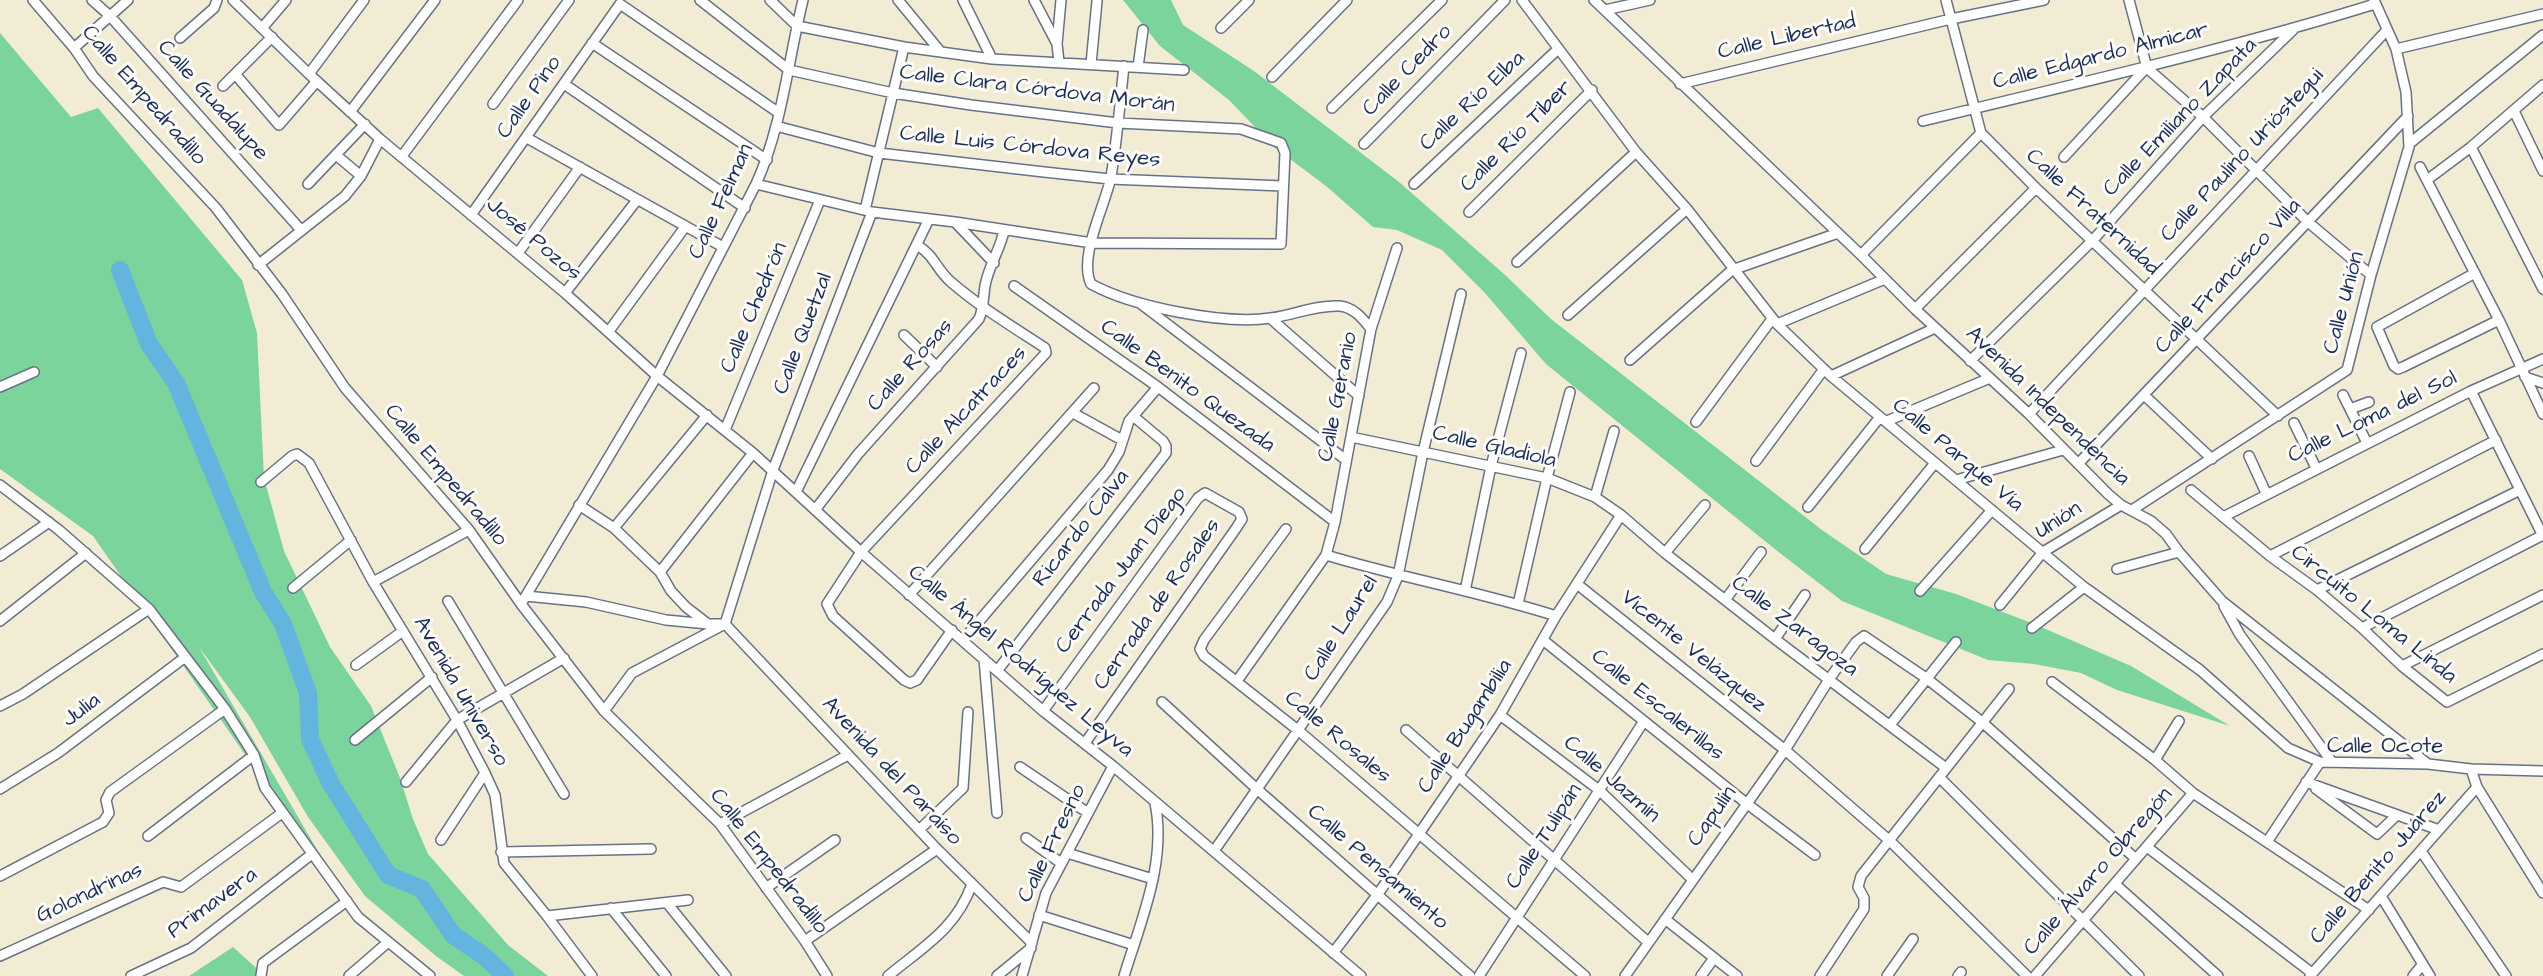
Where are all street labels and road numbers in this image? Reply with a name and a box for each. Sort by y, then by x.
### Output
street label: Calle Libertad [1715,9,1859,67]
street label: Calle Edgardo Almicar [1991,17,2211,97]
street label: Calle Empedradillo [75,20,211,172]
street label: Calle Cedro [1358,20,1458,122]
street label: Calle Emiliano Zapata [2099,33,2263,203]
street label: Calle Guadalupe [151,35,273,167]
street label: Calle Río Elba [1415,46,1531,158]
street label: Calle Pino [492,51,568,145]
street label: Calle Clara Córdova Morán [898,60,1176,120]
street label: Calle Paulino Urióstegui [2156,64,2330,248]
street label: Calle Río Tiber [1455,75,1579,199]
street label: Calle Luis Córdova Reyes [898,121,1162,175]
street label: Calle Felman [684,140,760,264]
street label: Calle Fraternidad [2019,144,2165,282]
street label: José Pozos [480,192,586,288]
street label: Calle Francisco Villa [2150,194,2308,360]
street label: Calle Chedrón [716,239,794,377]
street label: Calle Unión [2319,249,2371,357]
street label: Calle Quetzal [769,270,839,398]
street label: Calle Rosas [862,314,960,418]
street label: Calle Benito Quezada [1094,315,1280,459]
street label: Avenida Independencia [1959,322,2135,492]
street label: Calle Geranio [1313,330,1365,464]
street label: Calle Alcatraces [901,341,1033,481]
street label: Calle Loma del Sol [2284,366,2462,470]
street label: Calle Parque Vía [1886,393,2028,519]
street label: Calle Empedradillo [378,400,512,552]
street label: Calle Gladiola [1430,421,1558,475]
street label: Ricardo Calva [1028,465,1136,593]
street label: Cerrada Juan Diego [1051,483,1193,659]
street label: Unión [2031,496,2087,546]
street label: Cerrada de Rosales [1089,514,1227,696]
street label: Circuito Loma Linda [2285,540,2461,690]
street label: Calle Ángel Rodríguez Leyva [902,560,1138,764]
street label: Calle Laurel [1299,571,1385,687]
street label: Calle Zaragoza [1725,571,1863,683]
street label: Vicente Velázquez [1615,585,1771,719]
street label: Avenida Universo [406,612,514,772]
street label: Calle Escalerillas [1585,644,1729,768]
street label: Calle Bugambilia [1413,655,1519,799]
street label: Calle Rosales [1278,686,1396,790]
street label: Julia [58,688,106,734]
street label: Avenida del Paraíso [815,692,967,852]
street label: Calle Jazmín [1557,731,1665,829]
street label: Calle Ocote [2327,734,2443,760]
street label: Calle Tulipán [1501,779,1589,895]
street label: Calle Fresno [1013,781,1093,907]
street label: Capulín [1683,782,1743,852]
street label: Calle Álvaro Obregón [2019,783,2179,961]
street label: Calle Empedradillo [703,784,833,940]
street label: Calle Benito Juárez [2305,786,2453,950]
street label: Calle Pensamiento [1301,800,1453,936]
street label: Golondrinas [33,858,147,930]
street label: Primavera [163,863,263,945]

